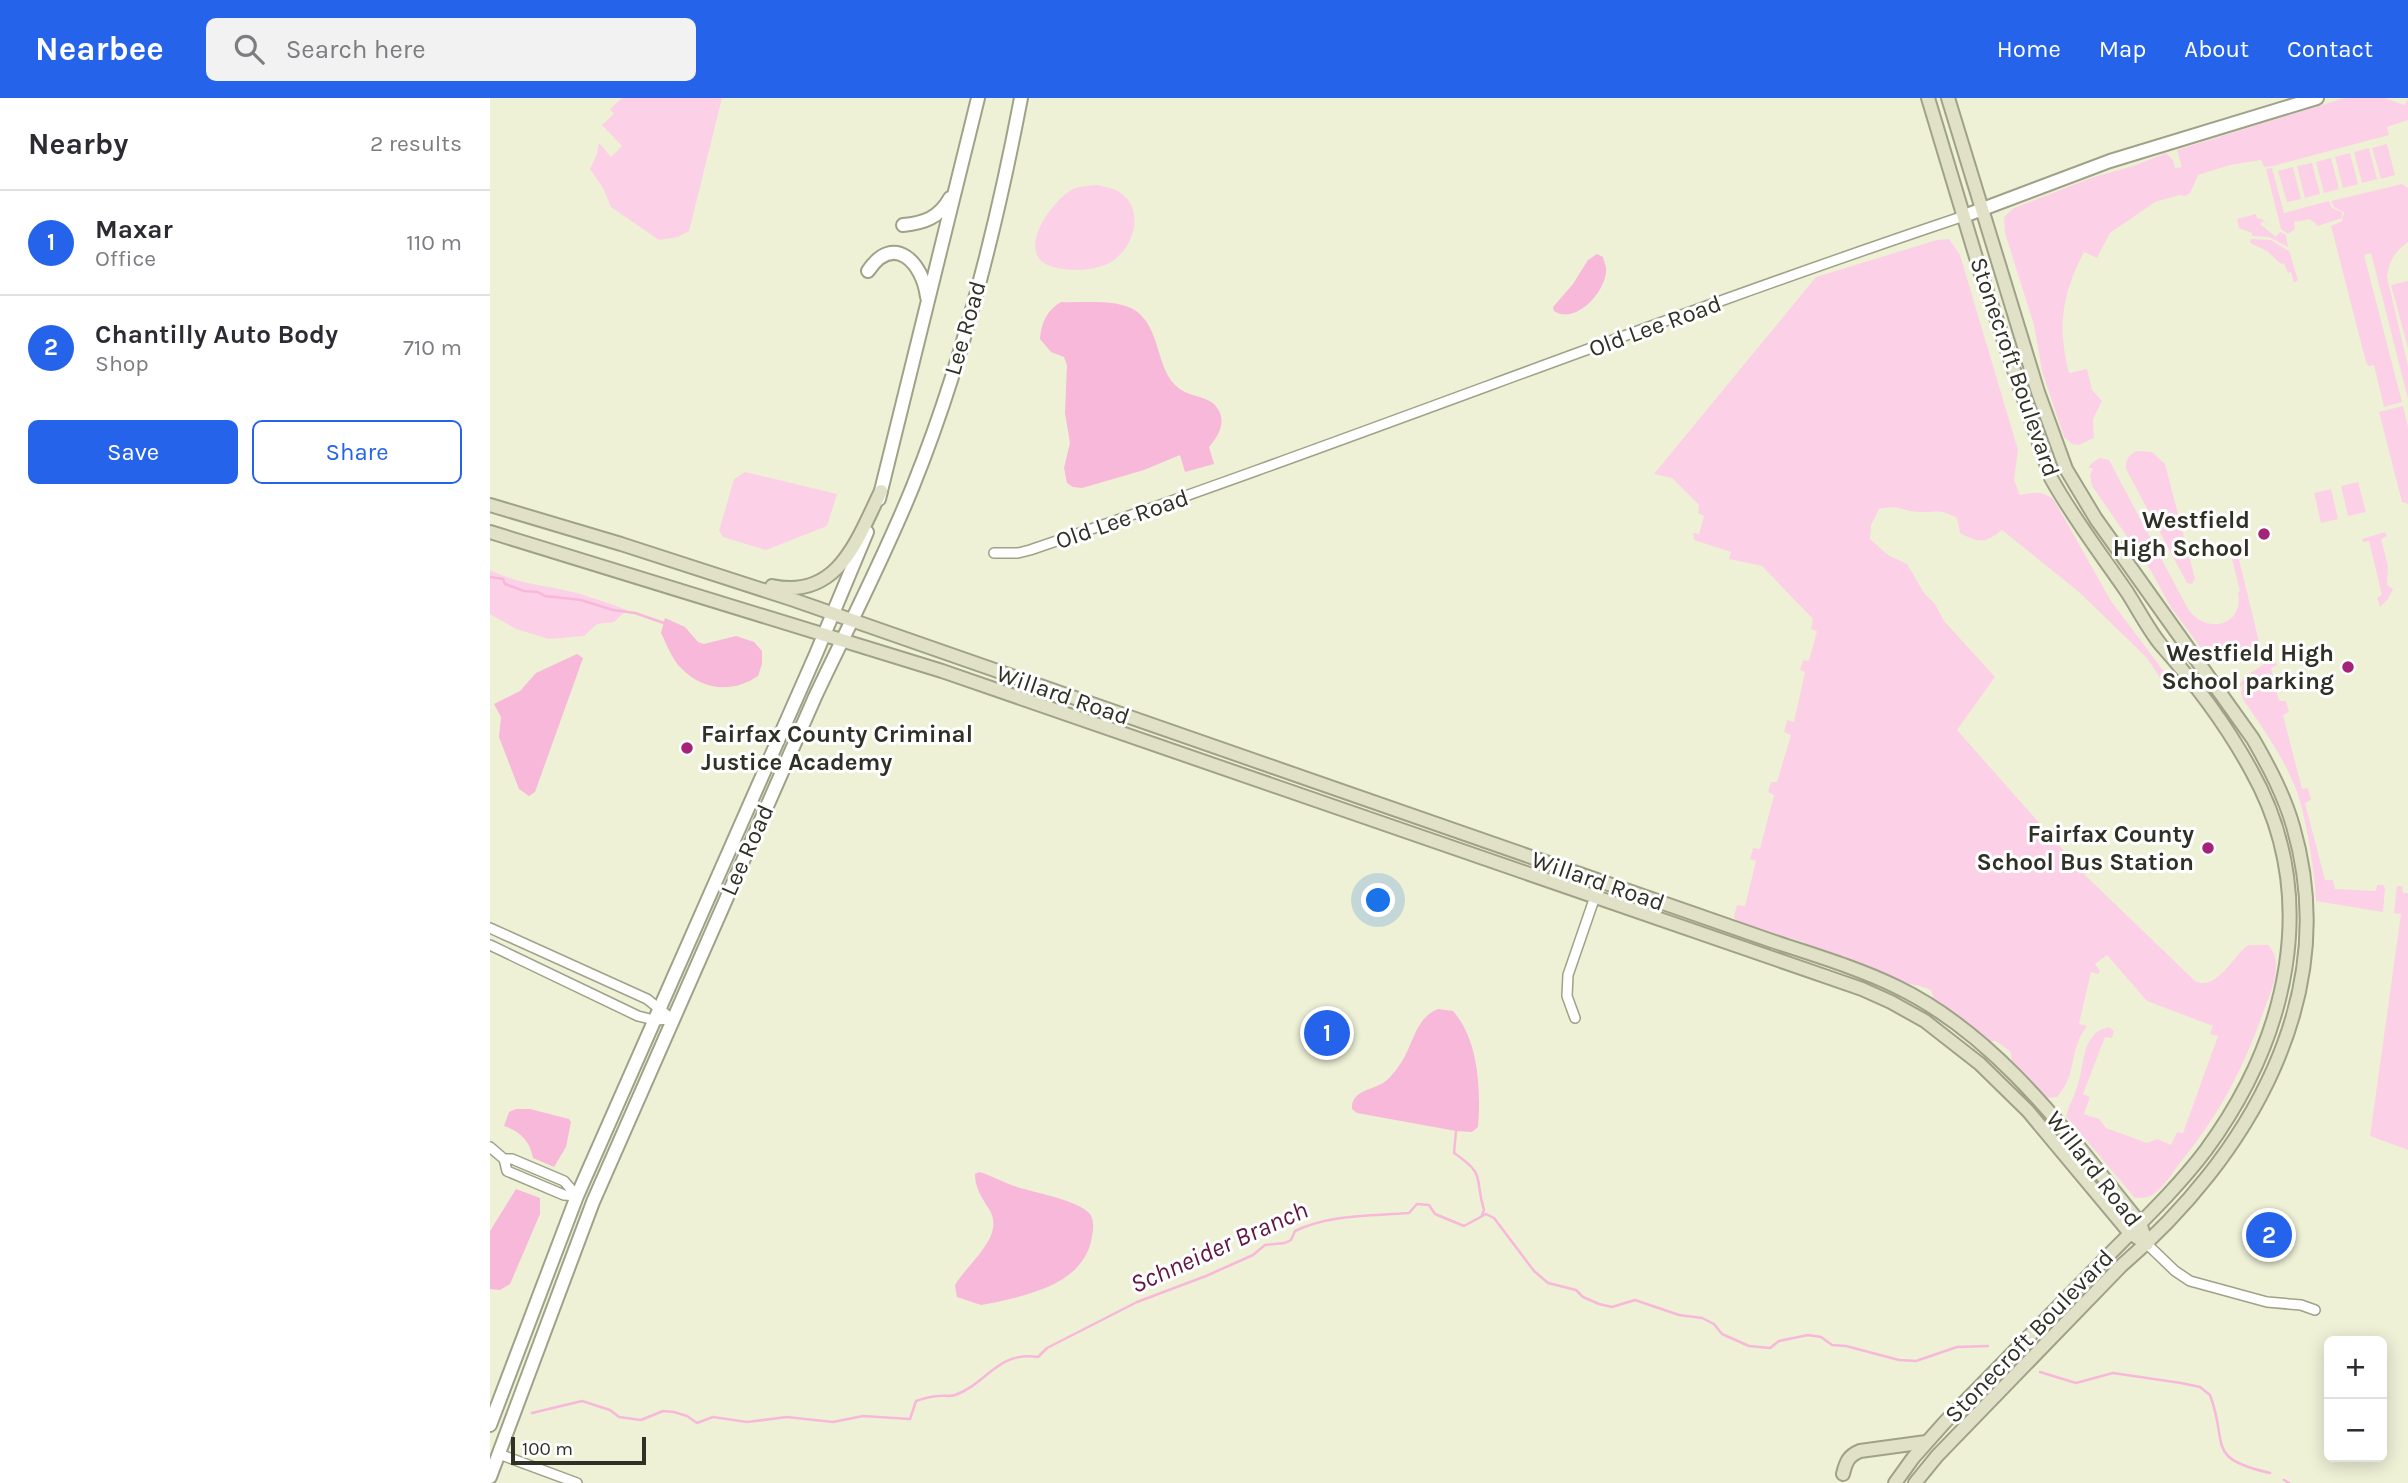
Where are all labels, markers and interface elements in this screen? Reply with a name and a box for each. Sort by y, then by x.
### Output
search box [206,18,696,81]
text: Nearbee [35,30,164,68]
icon: search [230,30,268,68]
text: Search here [286,34,426,65]
text: Home [1997,35,2061,63]
text: Map [2099,35,2146,63]
text: About [2184,35,2249,63]
text: Contact [2287,35,2373,63]
text: Nearby [28,126,128,162]
text: 2 results [370,130,462,157]
text: Maxar [95,214,173,245]
text: 1 [47,229,55,256]
text: 110 m [406,229,462,256]
text: Office [95,245,156,272]
street label: Stonecroft Boulevard [1964,254,2066,480]
street label: Lee Road [938,278,992,378]
street label: Old Lee Road [1585,289,1725,363]
text: Chantilly Auto Body [95,319,338,350]
text: 2 [44,334,58,361]
text: 710 m [403,334,462,361]
text: Shop [95,350,149,377]
button: Save [28,420,238,484]
button: Share [252,420,462,484]
street label: Old Lee Road [1052,483,1192,555]
place label: Westfield High School [2113,506,2250,562]
marker: Westfield High School [2256,526,2272,542]
place label: Westfield High School parking [2161,639,2334,695]
street label: Willard Road [993,659,1133,731]
marker: Westfield High School parking [2340,659,2356,675]
place label: Fairfax County Criminal Justice Academy [701,720,973,776]
marker: Fairfax County Criminal Justice Academy [679,740,695,756]
street label: Lee Road [715,800,779,900]
place label: Fairfax County School Bus Station [1976,820,2194,876]
marker: Fairfax County School Bus Station [2200,840,2216,856]
street label: Willard Road [1528,845,1668,917]
your location [1361,883,1395,917]
pin: 1 [1304,1007,1350,1059]
street label: Willard Road [2040,1106,2148,1232]
water label: Schneider Branch [1126,1194,1312,1300]
pin: 2 [2246,1209,2292,1261]
street label: Stonecroft Boulevard [1939,1243,2119,1429]
map controls [2324,1336,2387,1462]
button: + [2324,1336,2387,1399]
button: − [2324,1399,2387,1462]
scale bar [511,1434,646,1466]
text: 100 m [522,1438,573,1460]

